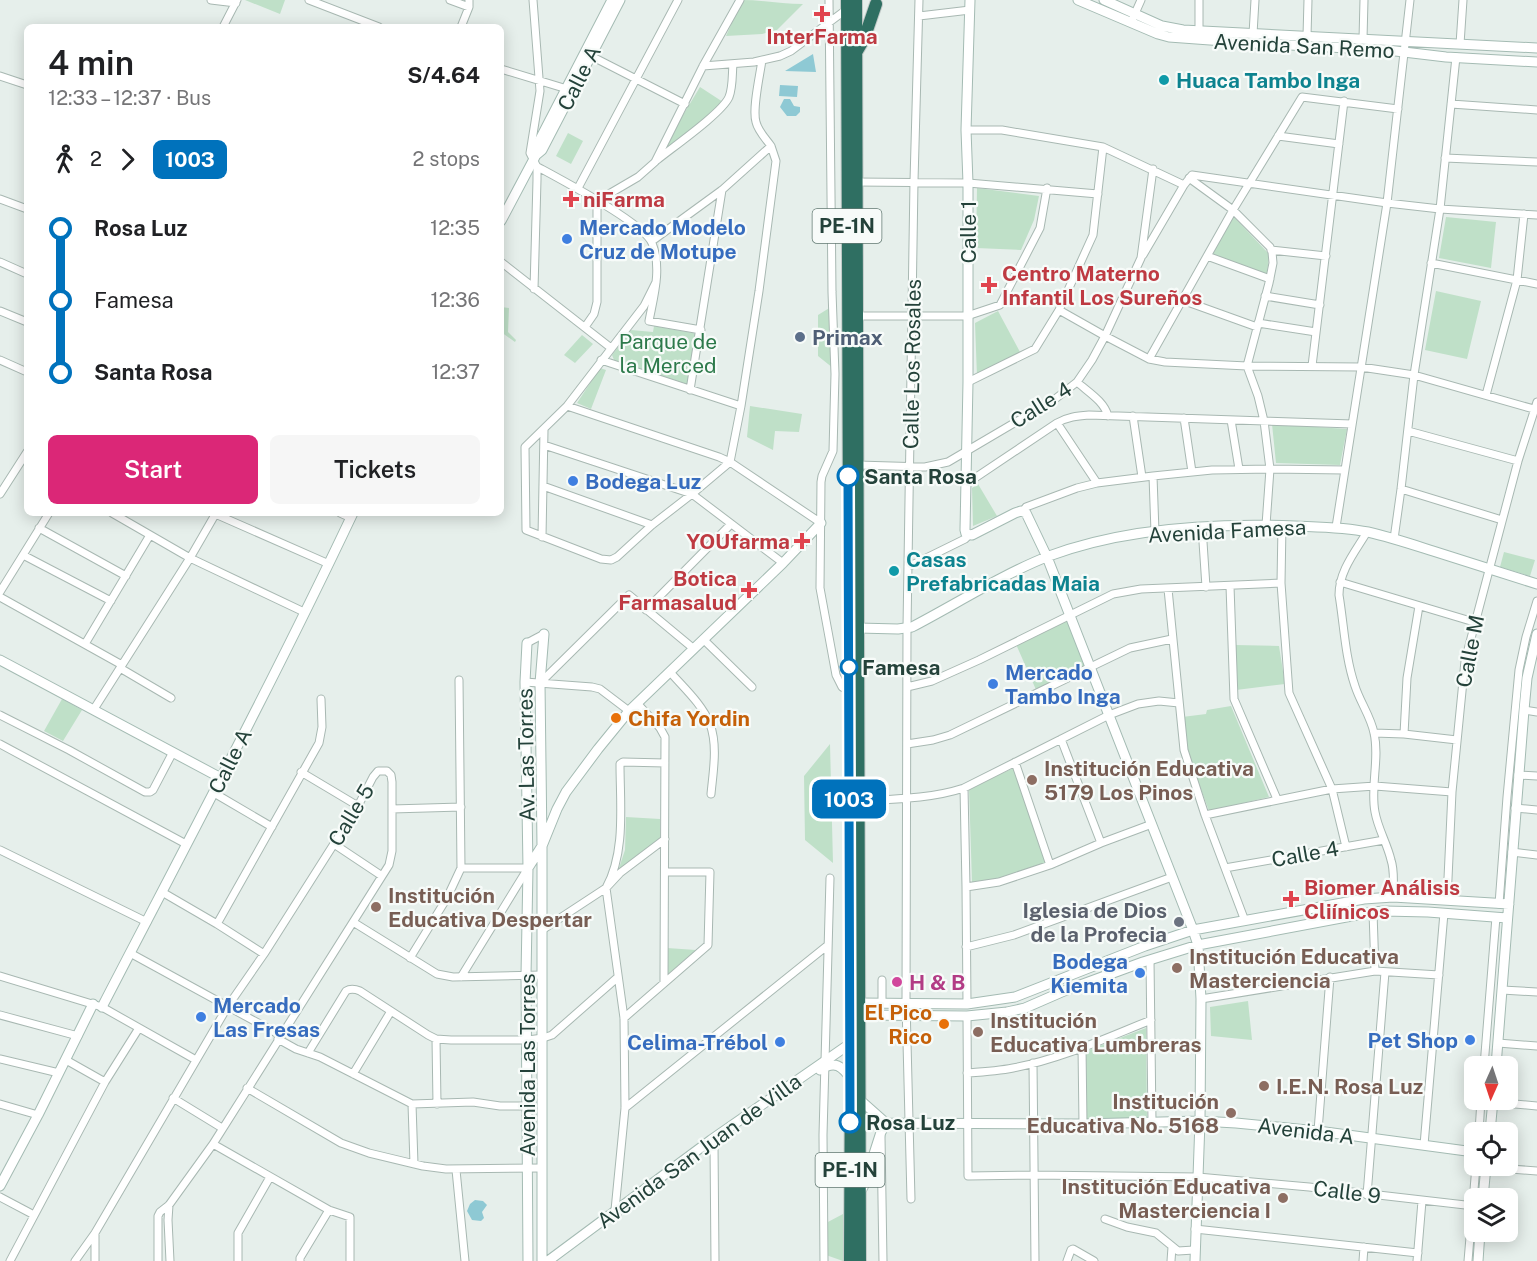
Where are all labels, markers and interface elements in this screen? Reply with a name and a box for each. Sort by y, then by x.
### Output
marker: InterFarma [815,7,829,21]
place label: InterFarma [766,24,878,49]
street label: Avenida San Remo [1213,29,1395,63]
street label: Calle A [552,41,606,115]
text: 4 min [48,44,134,82]
text: S/4.64 [407,62,480,88]
place label: Huaca Tambo Inga [1176,68,1360,93]
marker: Huaca Tambo Inga [1157,73,1171,87]
text: 12:33 – 12:37 · Bus [48,86,211,110]
icon: walk [48,143,81,176]
icon: forward [111,143,144,176]
text: 2 [90,147,102,171]
text: 1003 [165,147,215,172]
text: 2 stops [413,147,480,171]
place label: niFarma [583,187,665,212]
marker: niFarma [564,192,578,206]
street label: Calle 1 [956,200,981,264]
road number: PE-1N [812,209,882,243]
text: Rosa Luz [94,215,188,241]
place label: Mercado Modelo Cruz de Motupe [579,215,746,264]
text: 12:35 [430,216,480,240]
marker: Mercado Modelo Cruz de Motupe [560,232,574,246]
place label: Centro Materno Infantil Los Sureños [1002,261,1202,310]
marker: Centro Materno Infantil Los Sureños [980,276,998,294]
street label: Calle Los Rosales [898,279,926,449]
text: Famesa [94,287,174,313]
text: 12:36 [431,288,480,312]
place label: Primax [812,325,883,350]
park label: Parque de la Merced [619,329,717,378]
marker: Primax [793,330,807,344]
text: Santa Rosa [94,359,212,385]
text: 12:37 [431,360,480,384]
street label: Calle 4 [1006,376,1076,434]
button: Start [48,435,258,504]
button: Tickets [270,435,480,504]
place label: Santa Rosa [864,464,977,489]
marker: Santa Rosa [837,465,859,487]
place label: Bodega Luz [585,469,701,494]
marker: Bodega Luz [566,474,580,488]
street label: Avenida Famesa [1147,514,1307,548]
place label: YOUfarma [686,529,790,554]
marker: YOUfarma [795,534,809,548]
place label: Casas Prefabricadas Maia [906,547,1100,596]
marker: Casas Prefabricadas Maia [887,564,901,578]
place label: Botica Farmasalud [618,566,737,615]
marker: Botica Farmasalud [742,583,756,597]
street label: Calle M [1451,613,1489,689]
place label: Famesa [862,655,941,680]
marker: Famesa [840,658,858,676]
place label: Mercado Tambo Inga [1005,660,1121,709]
marker: Mercado Tambo Inga [986,677,1000,691]
street label: Av. Las Torres [512,688,540,822]
place label: Chifa Yordin [628,706,750,731]
marker: Chifa Yordin [609,711,623,725]
street label: Calle A [203,724,257,798]
place label: Institución Educativa 5179 Los Pinos [1044,756,1254,805]
marker: Institución Educativa 5179 Los Pinos [1025,773,1039,787]
street label: Calle 5 [323,779,379,851]
line badge: 1003 [807,780,891,818]
text: 1003 [824,787,874,812]
street label: Calle 4 [1269,836,1341,872]
place label: Biomer Análisis Cliínicos [1304,875,1460,924]
place label: Institución Educativa Despertar [388,883,592,932]
marker: Biomer Análisis Cliínicos [1282,890,1300,908]
place label: Iglesia de Dios de la Profecia [1022,898,1167,947]
marker: Institución Educativa Despertar [369,900,383,914]
marker: Iglesia de Dios de la Profecia [1172,915,1186,929]
place label: Institución Educativa Masterciencia [1189,944,1399,993]
place label: Bodega Kiemita [1050,949,1128,998]
marker: Institución Educativa Masterciencia [1170,961,1184,975]
marker: Bodega Kiemita [1133,966,1147,980]
place label: H & B [909,970,965,995]
street label: Avenida Las Torres [515,973,540,1157]
marker: H & B [890,975,904,989]
place label: Mercado Las Fresas [213,993,320,1042]
place label: El Pico Rico [864,1000,932,1049]
place label: Institución Educativa Lumbreras [990,1008,1201,1057]
marker: Mercado Las Fresas [194,1010,208,1024]
marker: El Pico Rico [937,1017,951,1031]
marker: Institución Educativa Lumbreras [971,1025,985,1039]
place label: Pet Shop [1368,1028,1458,1053]
place label: Celima-Trébol [627,1030,768,1055]
marker: Pet Shop [1463,1033,1477,1047]
marker: Celima-Trébol [773,1035,787,1049]
north arrow [1464,1056,1518,1110]
map controls [1464,1056,1518,1242]
street label: Avenida San Juan de Villa [592,1068,806,1234]
place label: I.E.N. Rosa Luz [1276,1074,1423,1099]
marker: I.E.N. Rosa Luz [1257,1079,1271,1093]
place label: Institución Educativa No. 5168 [1026,1089,1219,1138]
marker: Institución Educativa No. 5168 [1224,1106,1238,1120]
place label: Rosa Luz [866,1110,955,1135]
marker: Rosa Luz [839,1111,861,1133]
street label: Avenida A [1256,1113,1356,1149]
button: locate [1464,1122,1518,1176]
road number: PE-1N [816,1153,884,1187]
place label: Institución Educativa Masterciencia I [1061,1174,1271,1223]
street label: Calle 9 [1312,1175,1382,1209]
button: layers [1464,1188,1518,1242]
marker: Institución Educativa Masterciencia I [1276,1191,1290,1205]

